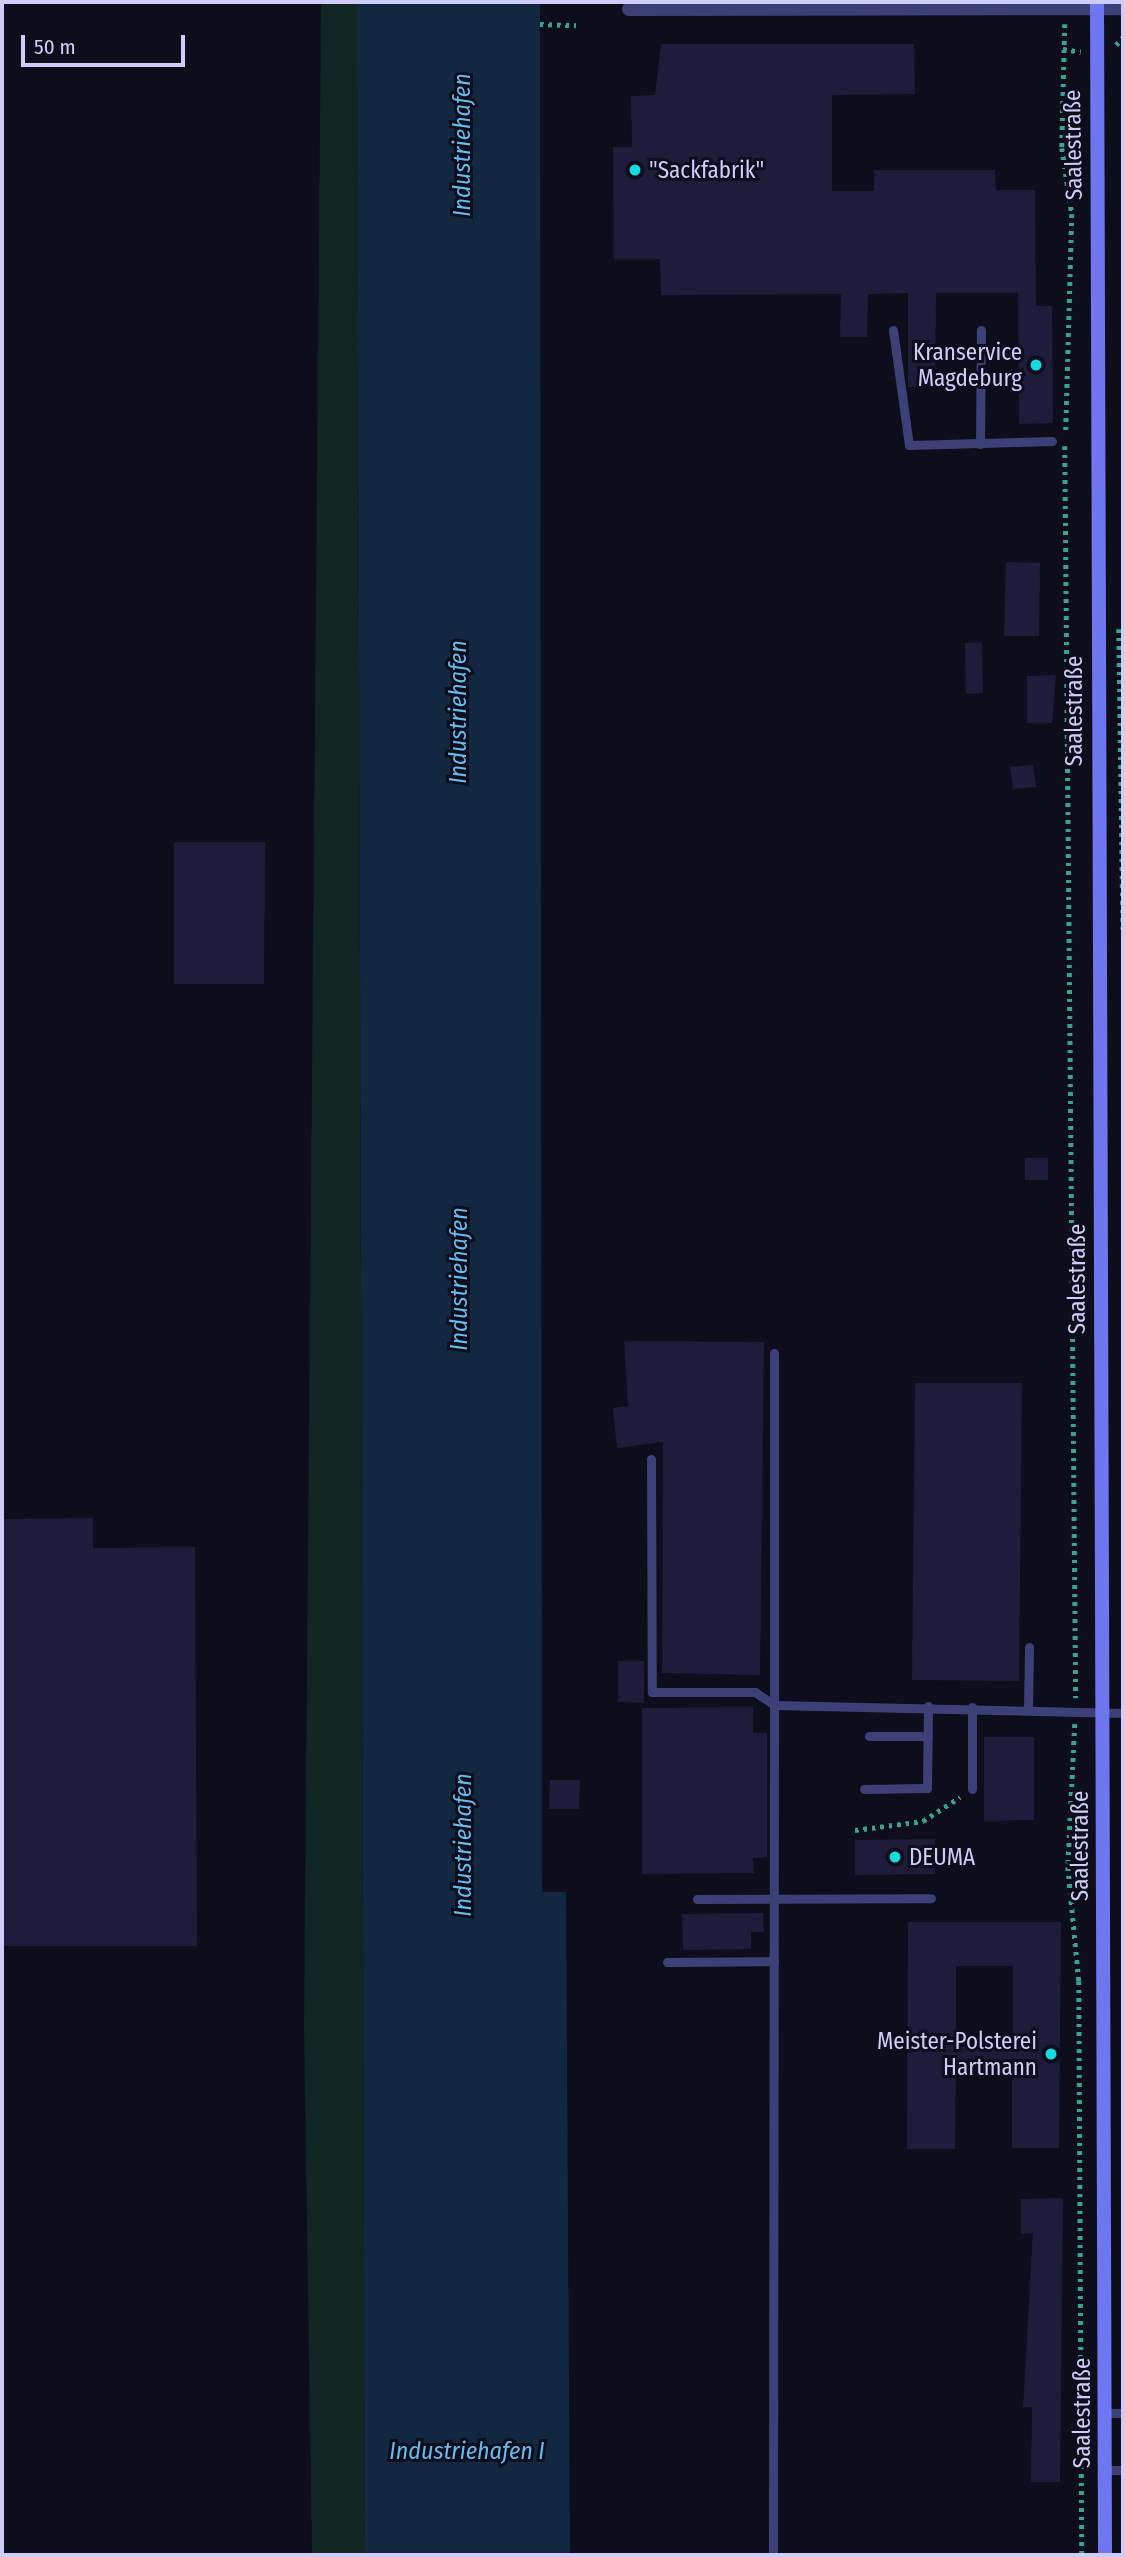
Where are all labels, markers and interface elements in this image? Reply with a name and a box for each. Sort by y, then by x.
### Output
scale bar [24,21,189,65]
text: 50 m [34,34,76,60]
water label: Industriehafen [449,73,477,217]
street label: Saalestraße [1058,90,1088,200]
place label: "Sackfabrik" [649,156,764,184]
marker: "Sackfabrik" [627,162,643,178]
place label: Kranservice Magdeburg [913,338,1022,392]
marker: Kranservice Magdeburg [1028,357,1044,373]
water label: Industriehafen [445,640,473,784]
street label: Saalestraße [1060,656,1088,766]
water label: Industriehafen [446,1207,474,1351]
street label: Saalestraße [1063,1224,1091,1334]
water label: Industriehafen [450,1773,478,1917]
street label: Saalestraße [1066,1791,1094,1901]
place label: DEUMA [909,1843,975,1871]
marker: DEUMA [887,1849,903,1865]
place label: Meister-Polsterei Hartmann [877,2027,1037,2081]
marker: Meister-Polsterei Hartmann [1043,2046,1059,2062]
street label: Saalestraße [1068,2358,1096,2468]
water label: Industriehafen I [389,2438,545,2466]

